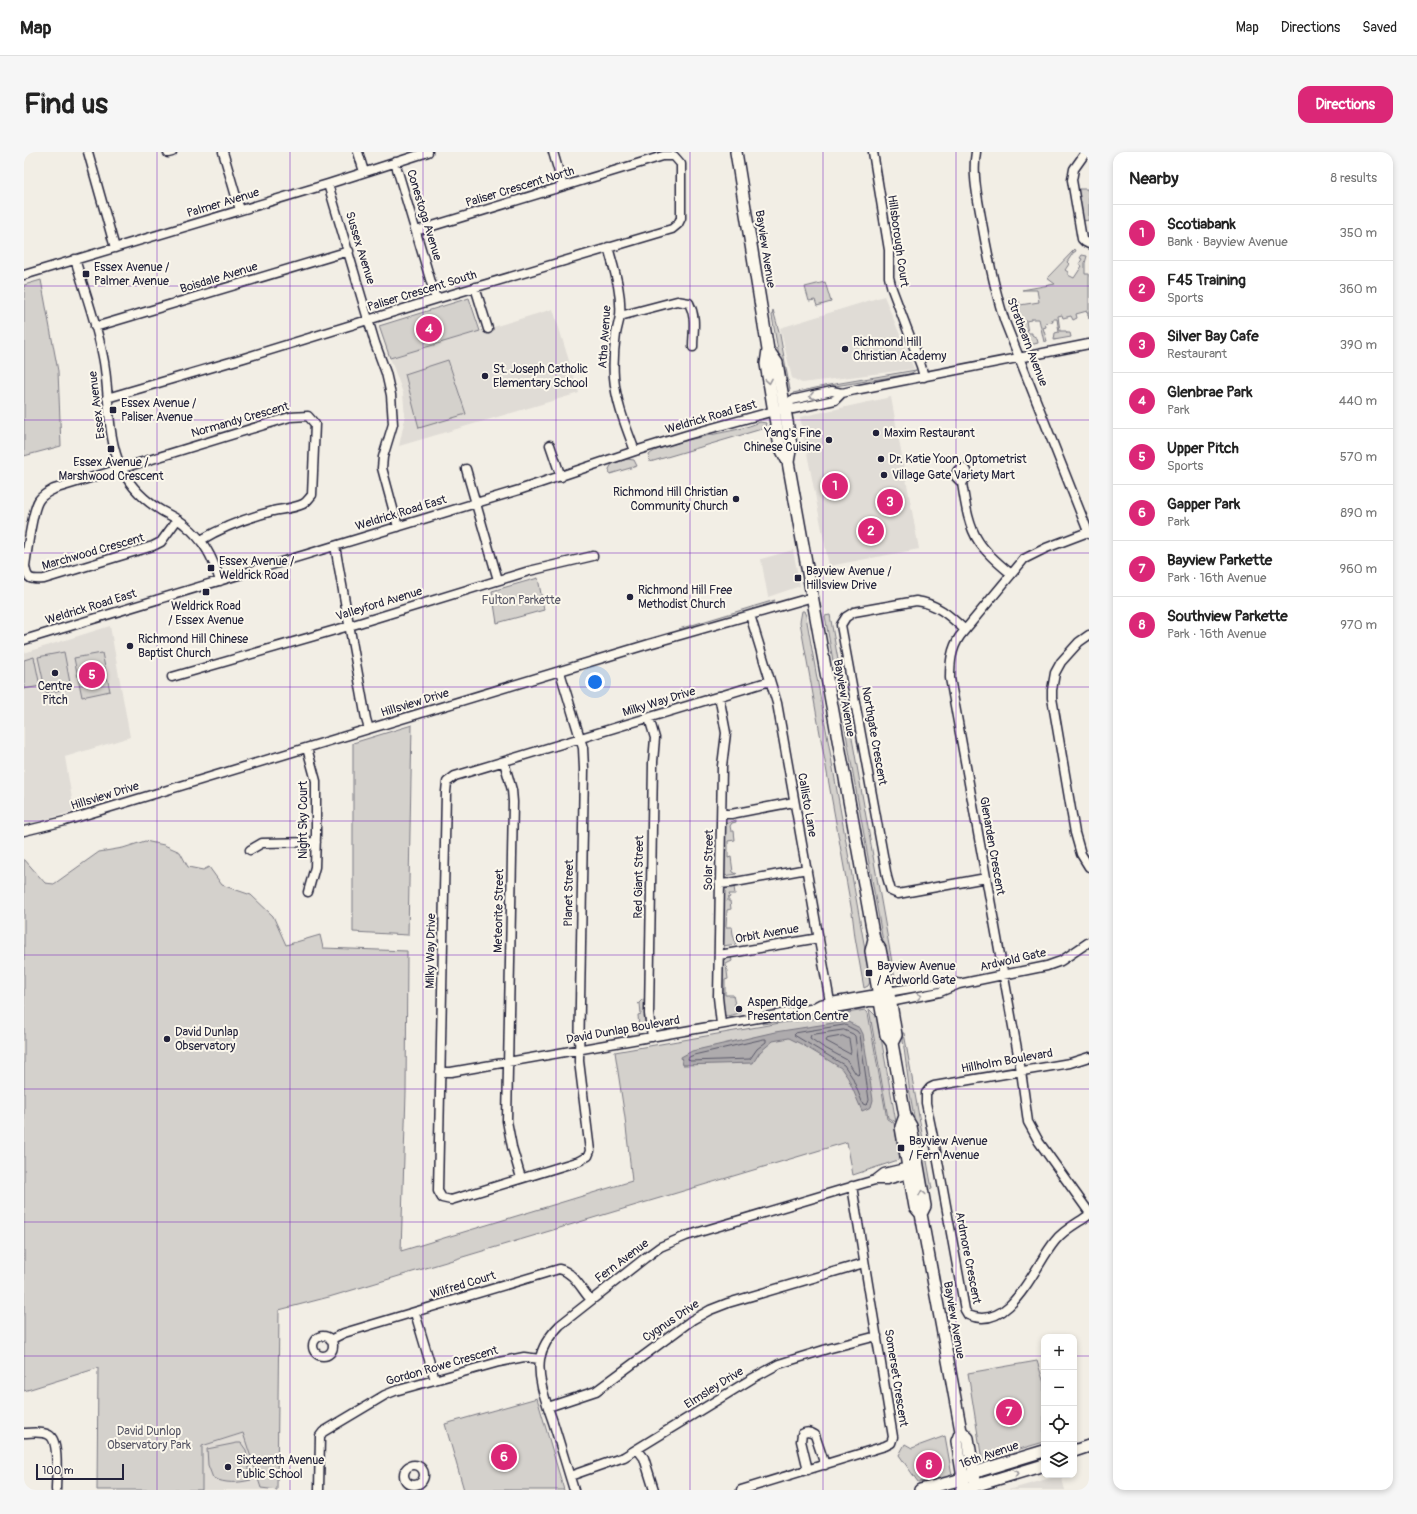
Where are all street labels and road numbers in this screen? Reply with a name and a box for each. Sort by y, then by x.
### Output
street label: Paliser Crescent North [464,163,576,211]
street label: Conestoga Avenue [403,168,445,262]
street label: Palmer Avenue [185,185,261,221]
street label: Hillsborough Court [884,194,912,288]
street label: Bayview Avenue [751,209,779,289]
street label: Sussex Avenue [342,210,378,286]
street label: Boisdale Avenue [178,259,260,297]
street label: Paliser Crescent South [366,267,479,315]
street label: Strathearn Avenue [1003,295,1051,389]
street label: Atha Avenue [595,305,615,369]
street label: Essex Avenue [85,370,109,440]
street label: Weldrick Road East [664,397,759,437]
street label: Normandy Crescent [189,399,291,441]
street label: Weldrick Road East [354,492,449,534]
street label: Marchwood Crescent [40,530,146,574]
street label: Valleyford Avenue [334,584,424,624]
street label: Weldrick Road East [44,586,139,628]
street label: Bayview Avenue [830,658,858,738]
street label: Milky Way Drive [621,684,697,720]
street label: Hillsview Drive [379,685,451,720]
street label: Northgate Crescent [858,685,890,787]
street label: Callisto Lane [794,772,820,838]
street label: Hillsview Drive [69,778,141,813]
street label: Night Sky Court [296,781,311,859]
street label: Glenarden Crescent [976,796,1008,897]
street label: Solar Street [701,829,717,891]
street label: Red Giant Street [631,835,647,919]
street label: Planet Street [561,859,577,927]
street label: Meteorite Street [491,869,507,953]
street label: Milky Way Drive [423,913,439,989]
street label: Orbit Avenue [734,921,800,947]
street label: Ardwold Gate [978,945,1048,975]
street label: David Dunlap Boulevard [565,1013,681,1047]
street label: Hillholm Boulevard [960,1046,1054,1076]
street label: Ardmore Crescent [952,1211,984,1305]
street label: Fern Avenue [592,1236,652,1286]
street label: Wilfred Court [429,1268,498,1302]
street label: Bayview Avenue [940,1280,968,1360]
street label: Cygnus Drive [640,1297,702,1345]
street label: Somerset Crescent [881,1328,911,1428]
street label: Gordon Rowe Crescent [384,1343,500,1389]
street label: Elmsley Drive [682,1364,746,1412]
street label: 16th Avenue [957,1438,1021,1472]

